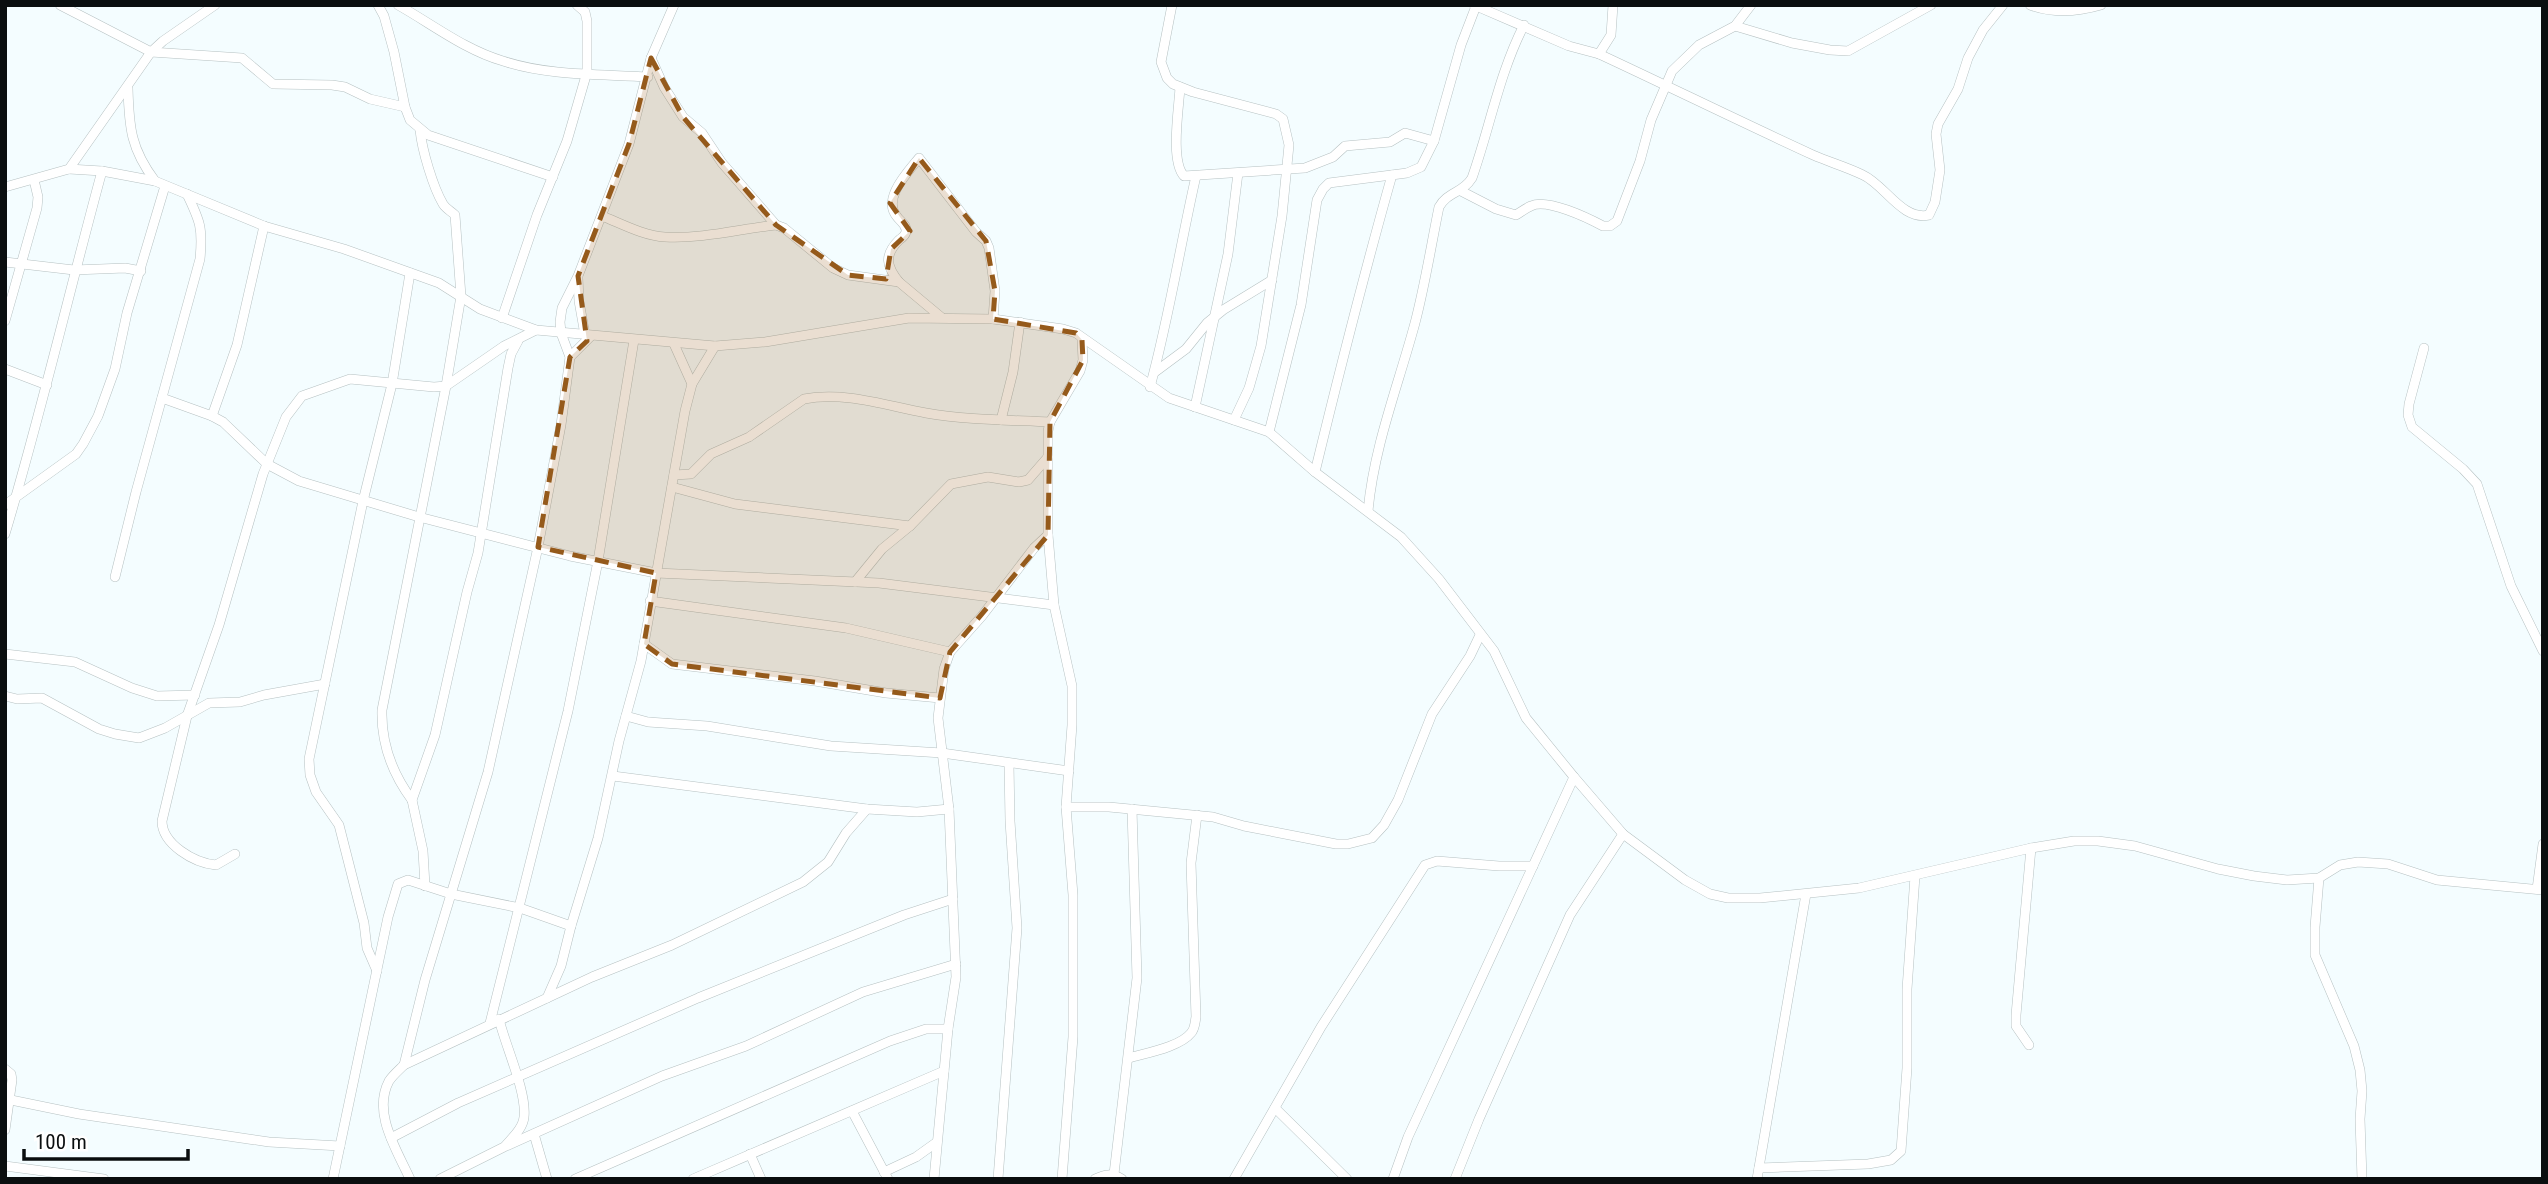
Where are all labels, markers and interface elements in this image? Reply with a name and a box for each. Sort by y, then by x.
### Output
scale bar [24,1118,189,1162]
text: 100 m [35,1130,87,1154]

